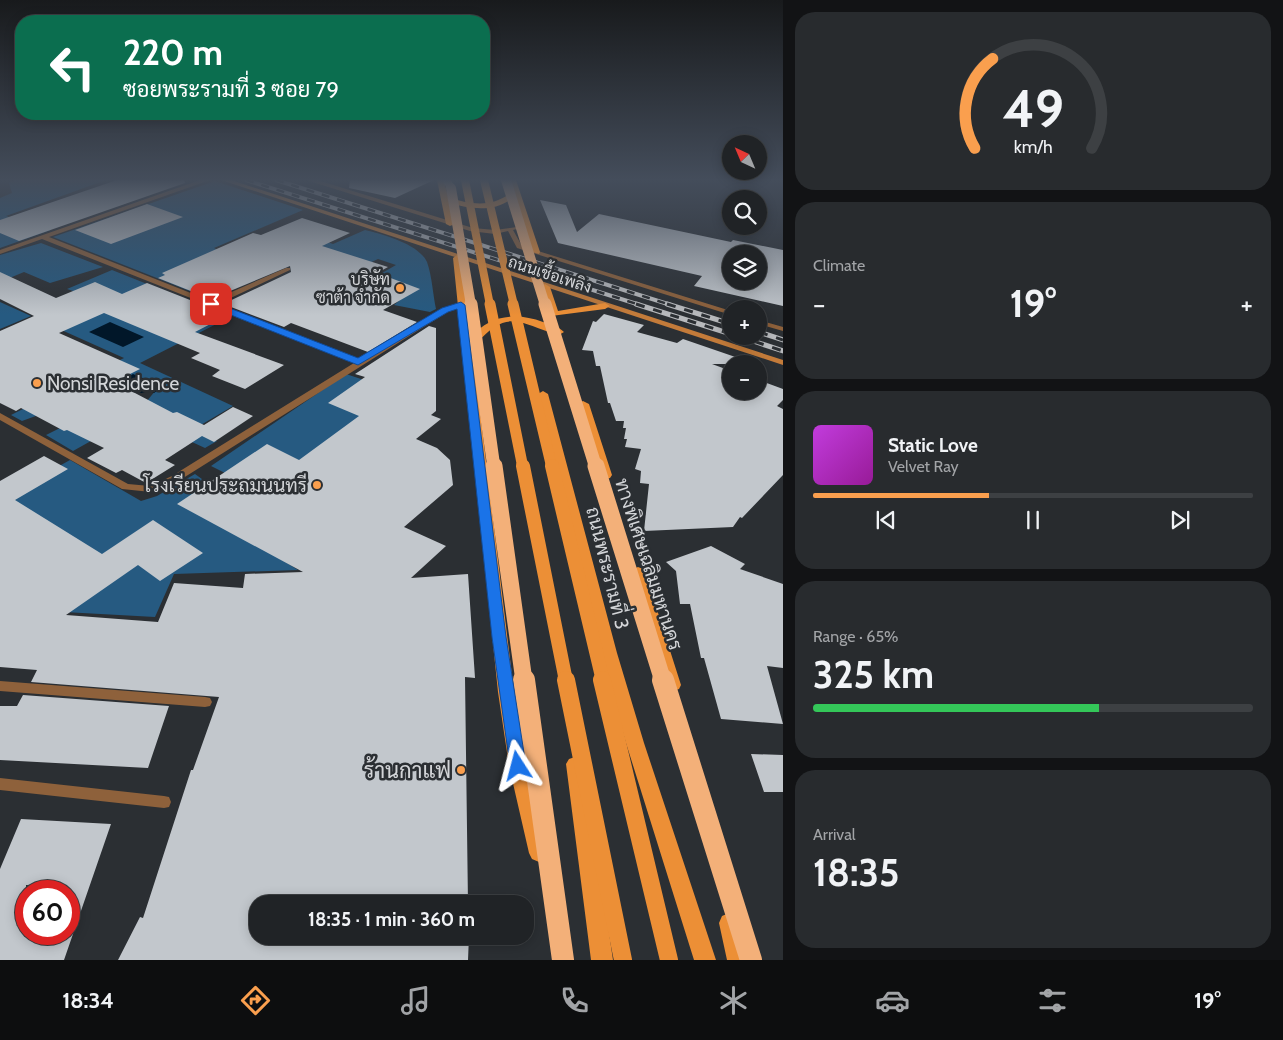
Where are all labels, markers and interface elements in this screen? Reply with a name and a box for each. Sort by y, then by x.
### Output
text: 220 m [123,31,223,74]
icon: left [40,35,105,100]
text: ซอยพระรามที่ 3 ซอย 79 [123,76,339,103]
text: 49 [1002,77,1064,140]
north arrow [722,135,768,180]
map controls [722,135,767,400]
text: km/h [1013,136,1053,157]
button: search [722,190,767,235]
button: layers [722,245,767,290]
street label: ถนนเชื้อเพลิง [506,247,596,297]
text: Climate [813,256,865,275]
place label: บริษัท ซาต้า จำกัด [316,269,390,307]
text: 19° [1010,280,1056,327]
marker: บริษัท ซาต้า จำกัด [394,282,406,294]
pin [190,283,232,325]
text: − [813,287,825,321]
text: + [1241,287,1253,321]
icon: arrive [197,290,225,318]
button: + [722,300,767,345]
button: − [722,355,767,400]
place label: Nonsi Residence [47,372,179,395]
marker: Nonsi Residence [31,377,43,389]
text: Static Love [888,434,978,457]
text: Velvet Ray [888,457,959,476]
place label: โรงเรียนประถมนนทรี [143,473,307,497]
street label: ทางพิเศษเฉลิมมหานคร [610,475,687,653]
marker: โรงเรียนประถมนนทรี [311,479,323,491]
street label: ถนนพระรามที่ 3 [581,503,640,632]
icon: previous [872,506,900,534]
icon: pause [1019,506,1047,534]
icon: next [1166,506,1194,534]
text: Range · 65% [813,627,899,646]
text: 325 km [813,651,934,698]
position arrow [491,739,543,791]
place label: ร้านกาแฟ [364,756,451,784]
marker: ร้านกาแฟ [455,764,467,776]
text: Arrival [813,825,856,844]
text: 18:35 [813,849,899,896]
speed limit sign: 60 [15,880,80,945]
text: 18:35 · 1 min · 360 m [308,908,475,931]
icon: directions [238,983,273,1018]
icon: music [398,983,433,1018]
icon: phone [557,983,592,1018]
icon: climate [716,983,751,1018]
icon: car [875,983,910,1018]
icon: filters [1035,983,1070,1018]
text: 18:34 [62,987,114,1014]
text: 19° [1194,987,1221,1014]

